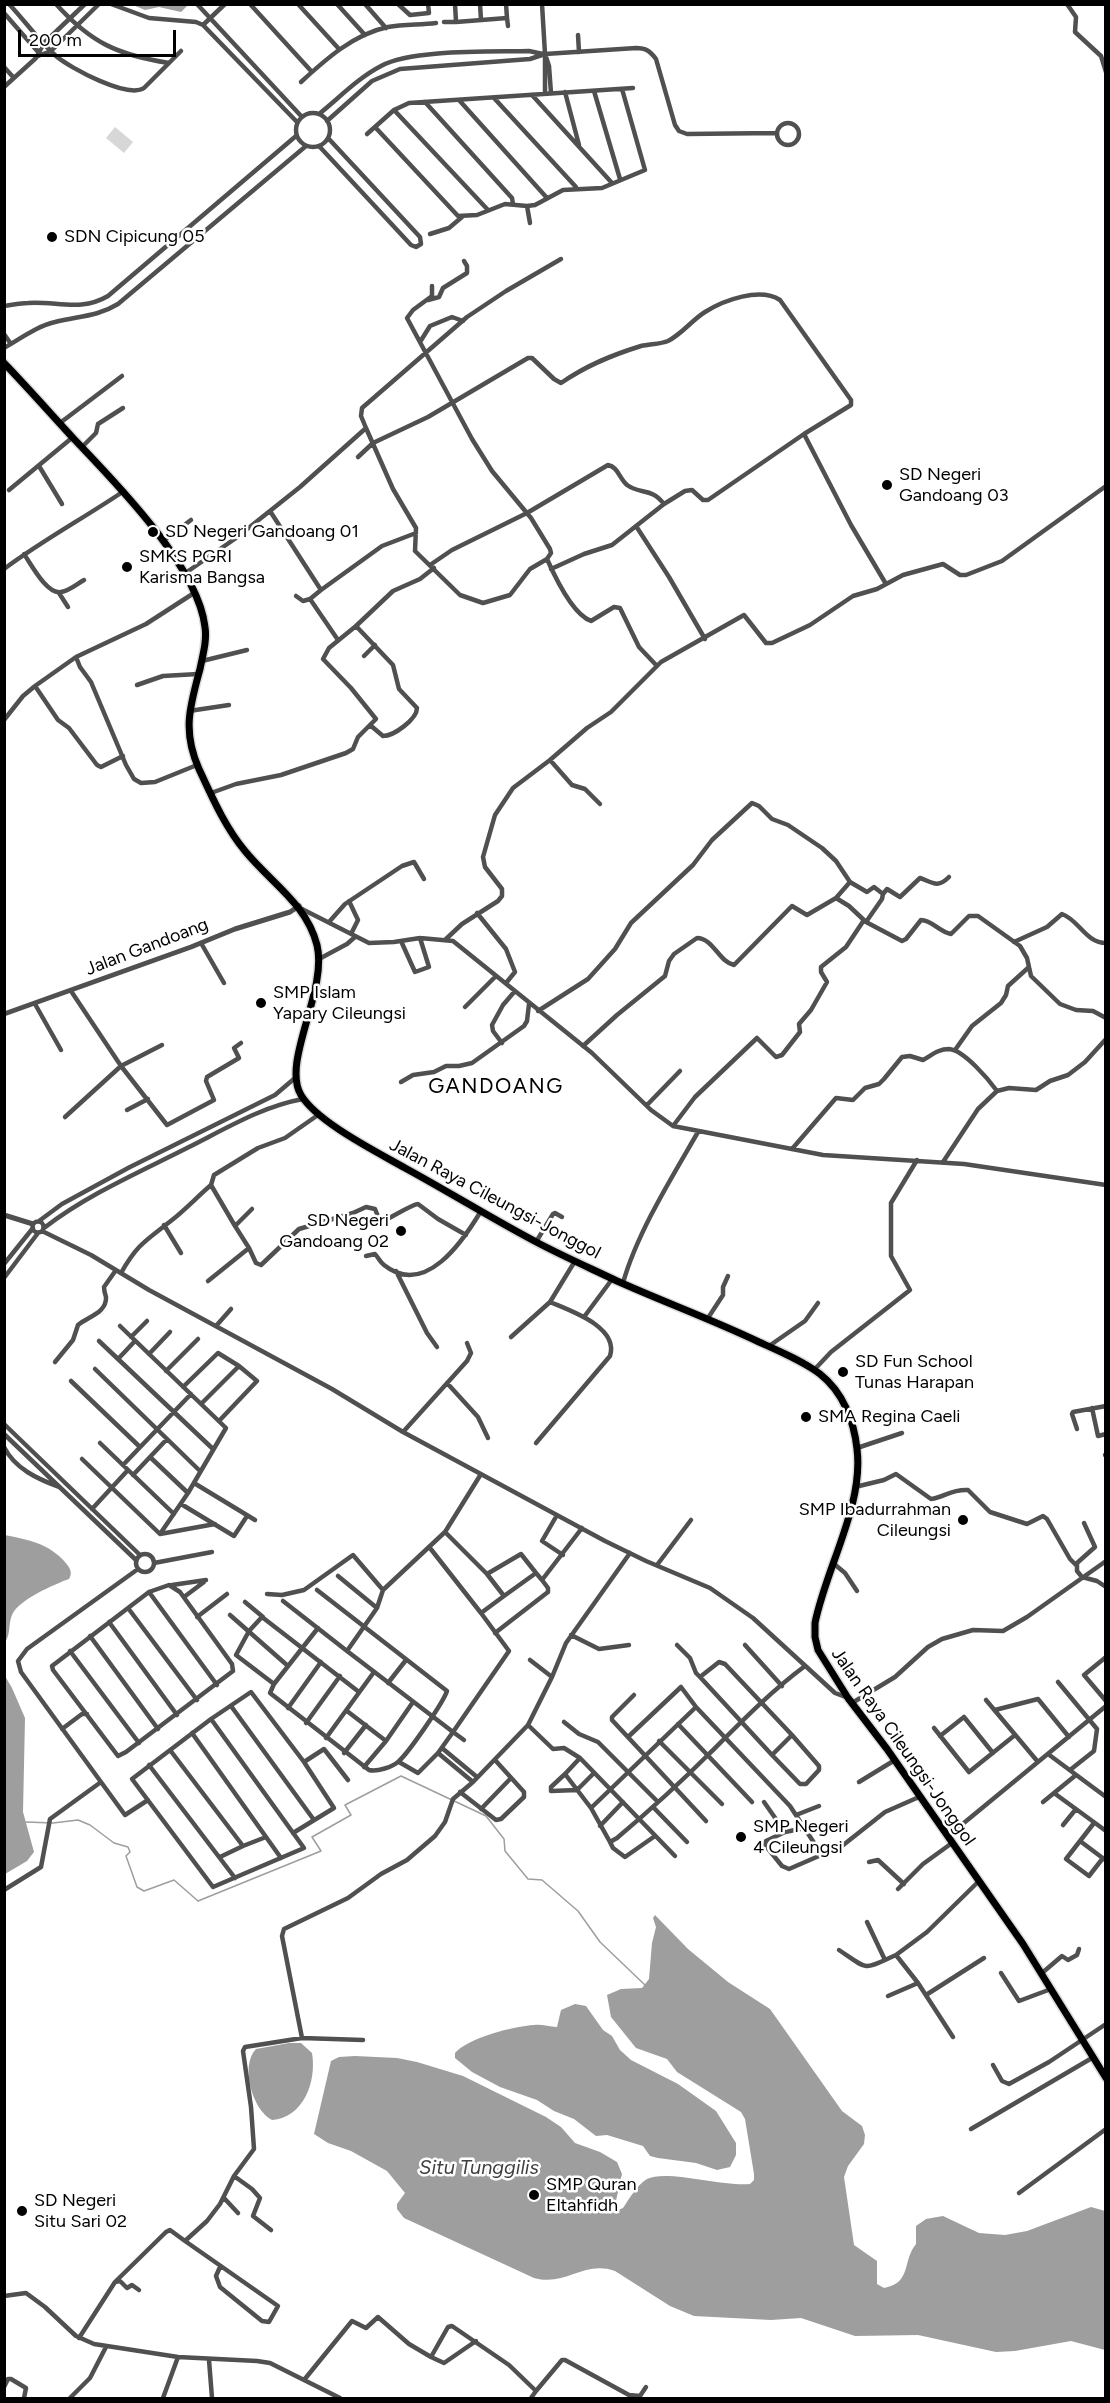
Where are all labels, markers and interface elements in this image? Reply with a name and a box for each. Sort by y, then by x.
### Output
scale bar [21,18,178,56]
text: 200 m [29,29,82,51]
place label: SDN Cipicung 05 [64,226,205,248]
marker: SDN Cipicung 05 [45,230,59,244]
place label: SD Negeri Gandoang 03 [899,464,1008,506]
marker: SD Negeri Gandoang 03 [880,478,894,492]
place label: SD Negeri Gandoang 01 [165,521,359,543]
marker: SD Negeri Gandoang 01 [146,525,160,539]
place label: SMKS PGRI Karisma Bangsa [139,546,265,588]
marker: SMKS PGRI Karisma Bangsa [120,560,134,574]
street label: Jalan Gandoang [83,914,211,980]
place label: SMP Islam Yapary Cileungsi [273,982,406,1024]
marker: SMP Islam Yapary Cileungsi [254,996,268,1010]
district label: GANDOANG [428,1074,564,1100]
street label: Jalan Raya Cileungsi-Jonggol [386,1134,604,1264]
place label: SD Negeri Gandoang 02 [279,1210,389,1252]
marker: SD Negeri Gandoang 02 [394,1224,408,1238]
place label: SD Fun School Tunas Harapan [855,1351,974,1394]
marker: SD Fun School Tunas Harapan [836,1365,850,1379]
place label: SMA Regina Caeli [818,1406,961,1428]
marker: SMA Regina Caeli [799,1410,813,1424]
place label: SMP Ibadurrahman Cileungsi [799,1499,951,1541]
marker: SMP Ibadurrahman Cileungsi [956,1513,970,1527]
street label: Jalan Raya Cileungsi-Jonggol [826,1644,980,1850]
place label: SMP Negeri 4 Cileungsi [753,1816,849,1858]
marker: SMP Negeri 4 Cileungsi [734,1830,748,1844]
water label: Situ Tunggilis [419,2156,539,2180]
place label: SMP Quran Eltahfidh [546,2174,637,2216]
marker: SMP Quran Eltahfidh [527,2188,541,2202]
place label: SD Negeri Situ Sari 02 [34,2190,127,2232]
marker: SD Negeri Situ Sari 02 [15,2204,29,2218]

